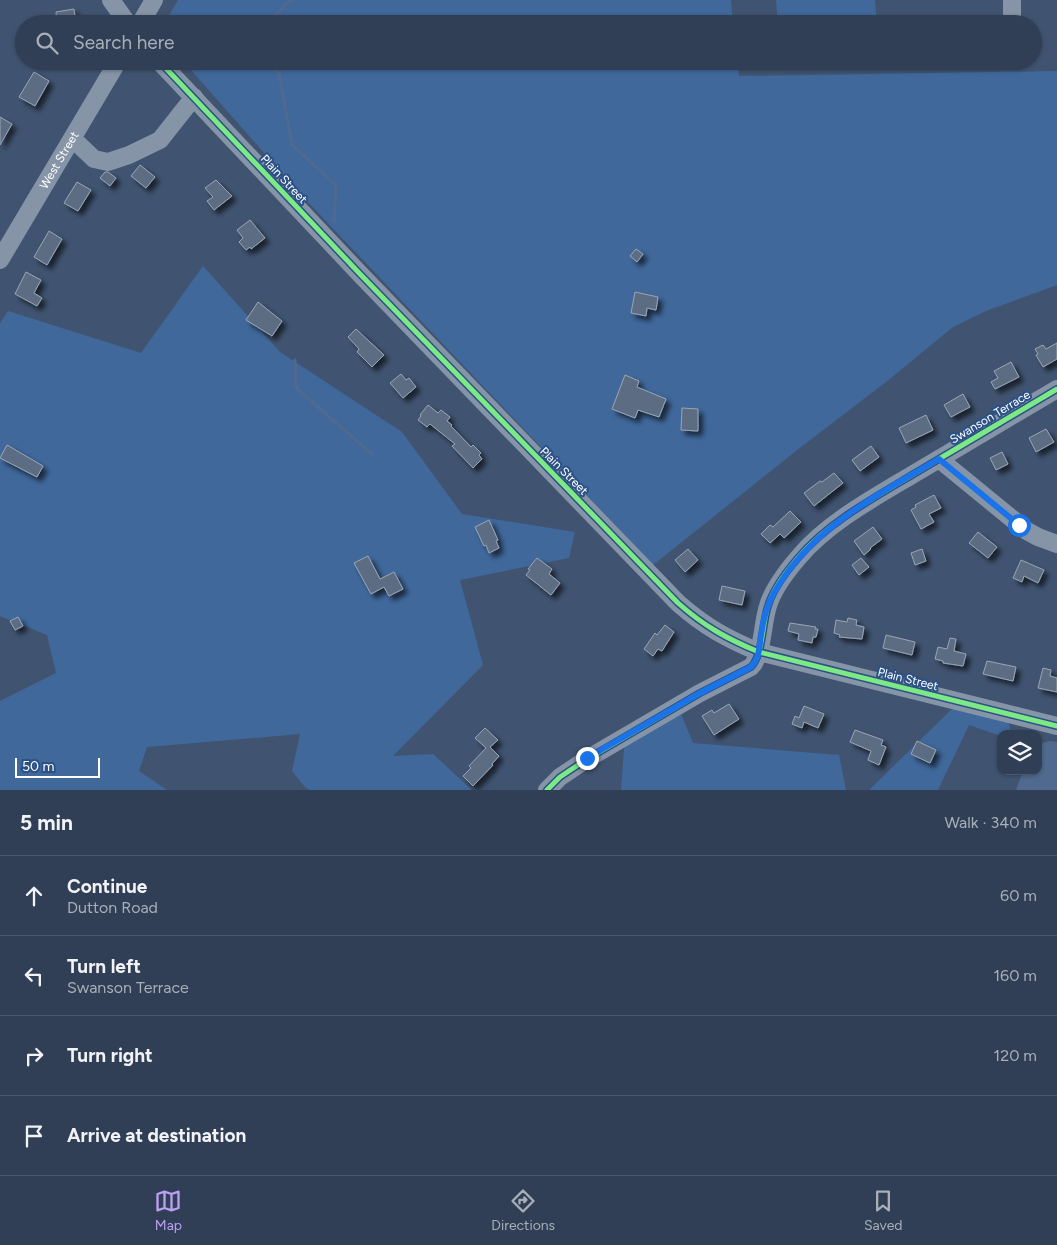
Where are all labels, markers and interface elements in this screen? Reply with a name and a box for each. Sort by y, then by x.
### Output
search box [15,15,1042,70]
icon: search [33,29,61,57]
text: Search here [73,31,175,54]
street label: West Street [37,129,82,191]
street label: Plain Street [258,152,310,207]
street label: Swanson Terrace [947,387,1033,447]
street label: Plain Street [537,444,591,498]
route start [1008,514,1031,537]
street label: Plain Street [876,665,940,693]
map controls [997,730,1042,775]
button: layers [997,730,1042,775]
route end [576,747,599,770]
scale bar [15,755,100,778]
text: 50 m [22,758,54,775]
text: 5 min [20,810,73,835]
text: Walk · 340 m [944,813,1037,832]
text: Continue [67,875,147,898]
icon: ahead [20,882,48,910]
text: 60 m [1000,886,1037,905]
text: Dutton Road [67,898,158,917]
text: Turn left [67,955,141,978]
icon: left [20,962,48,990]
text: 160 m [994,966,1037,985]
text: Swanson Terrace [67,978,189,997]
icon: right [20,1042,48,1070]
text: Turn right [67,1044,153,1067]
text: 120 m [994,1046,1037,1065]
icon: arrive [20,1122,48,1150]
text: Arrive at destination [67,1124,246,1147]
tab: Map [154,1187,182,1234]
tab: Directions [491,1187,555,1234]
tab: Saved [864,1187,903,1234]

